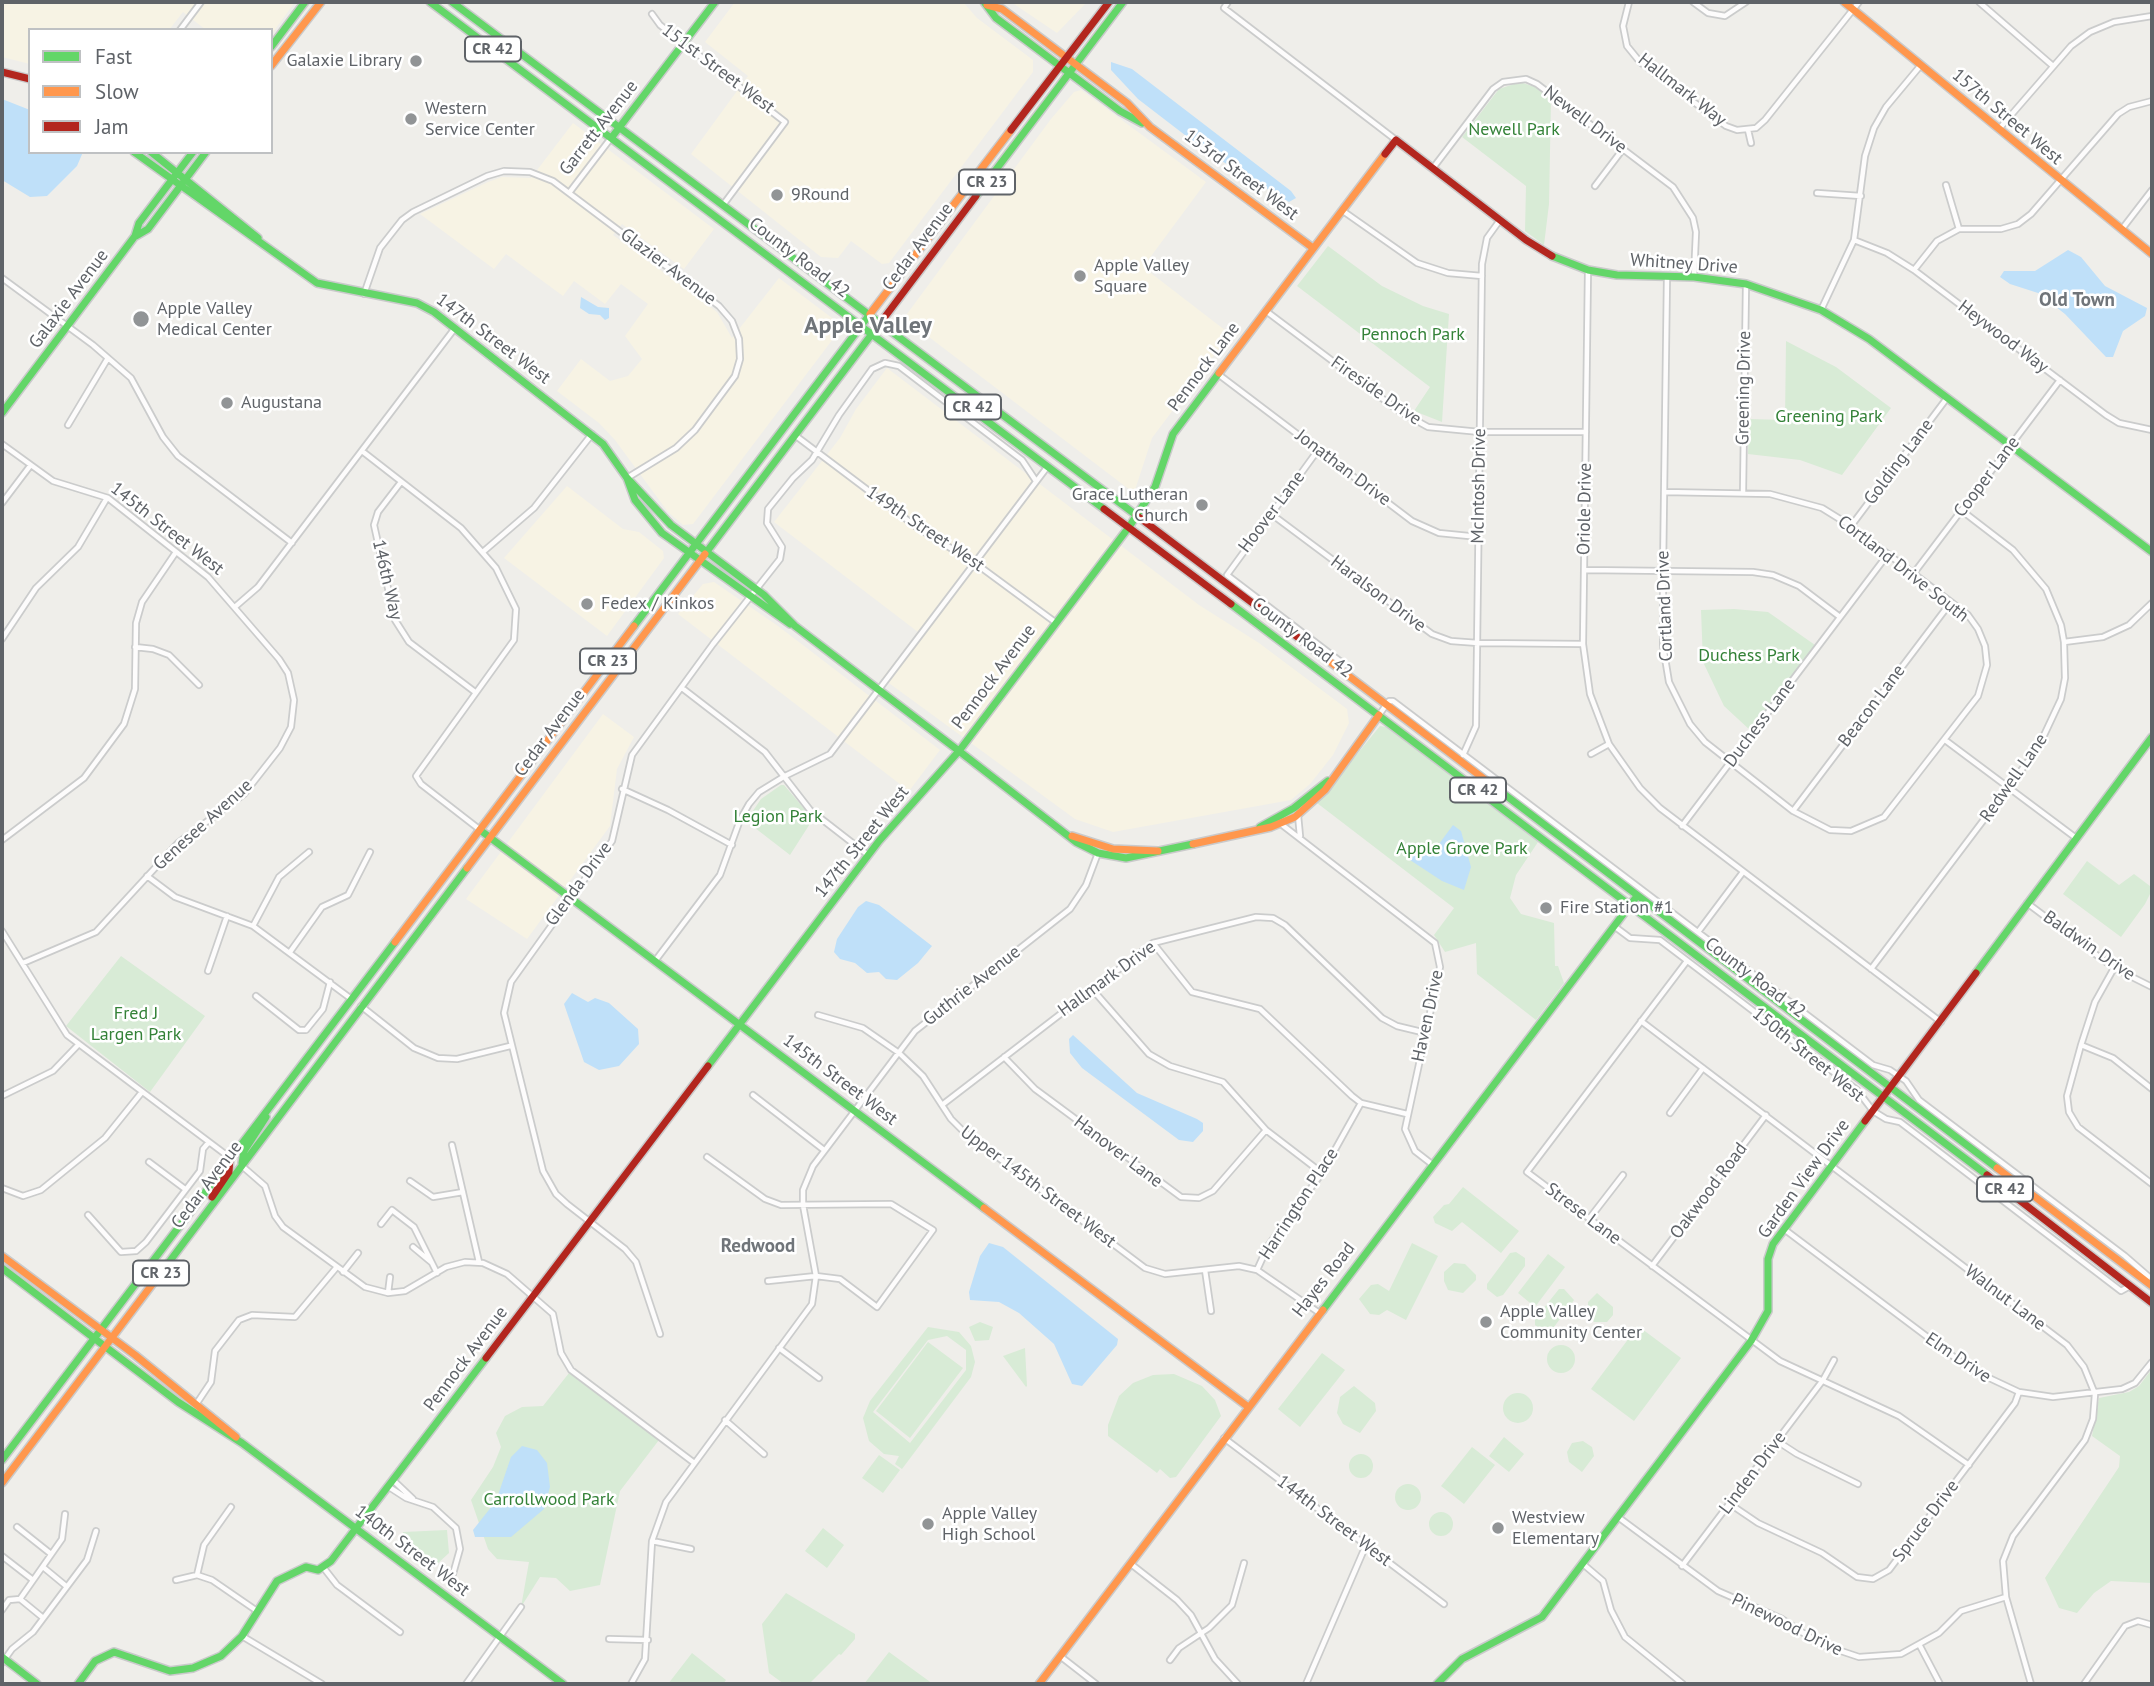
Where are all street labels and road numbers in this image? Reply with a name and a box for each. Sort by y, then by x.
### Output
street label: 151st Street West [657,20,779,118]
road number: CR 42 [465,36,521,61]
street label: Hallmark Way [1634,49,1730,131]
street label: 157th Street West [1947,65,2067,169]
street label: Garrett Avenue [555,76,643,180]
street label: Newell Drive [1539,82,1631,158]
street label: 153rd Street West [1179,125,1303,225]
road number: CR 23 [959,170,1015,194]
street label: Cedar Avenue [878,199,958,295]
street label: County Road 42 [744,213,854,303]
street label: Glazier Avenue [616,224,720,310]
street label: Galaxie Avenue [25,245,113,353]
street label: Whitney Drive [1629,249,1739,279]
street label: 147th Street West [432,289,554,389]
street label: Heywood Way [1954,296,2052,378]
street label: Pennock Lane [1163,318,1245,416]
street label: Greening Drive [1732,331,1756,445]
street label: Fireside Drive [1326,352,1426,430]
road number: CR 42 [945,394,1001,420]
street label: Golding Lane [1860,415,1938,509]
street label: Jonathan Drive [1291,425,1395,511]
street label: McIntosh Drive [1467,428,1491,544]
street label: Cooper Lane [1950,432,2024,522]
street label: Oriole Drive [1573,463,1597,555]
street label: Hoover Lane [1234,467,1310,557]
street label: 145th Street West [106,478,228,580]
street label: 149th Street West [862,481,988,577]
street label: Cortland Drive South [1833,511,1973,627]
street label: 146th Way [367,538,407,622]
street label: Cortland Drive [1652,550,1678,662]
street label: Haralson Drive [1326,551,1430,637]
street label: County Road 42 [1247,593,1357,683]
street label: Pennock Avenue [948,620,1040,734]
road number: CR 23 [580,648,636,674]
street label: Beacon Lane [1834,661,1910,751]
street label: Duchess Lane [1720,674,1800,772]
street label: Cedar Avenue [510,685,590,781]
street label: Redwell Lane [1976,730,2052,826]
street label: Genesee Avenue [149,775,257,875]
road number: CR 42 [1450,778,1506,803]
street label: 147th Street West [810,782,914,902]
street label: Glenda Drive [541,838,617,930]
street label: Baldwin Drive [2039,906,2139,986]
street label: County Road 42 [1700,933,1810,1023]
street label: Hallmark Drive [1054,936,1160,1022]
street label: Guthrie Avenue [919,941,1025,1031]
street label: Haven Drive [1408,968,1448,1064]
street label: 150th Street West [1748,1003,1868,1107]
street label: 145th Street West [778,1030,902,1130]
street label: Hanover Lane [1069,1112,1167,1192]
street label: Garden View Drive [1754,1115,1854,1243]
street label: Upper 145th Street West [956,1121,1120,1253]
street label: Cedar Avenue [167,1137,247,1233]
street label: Oakwood Road [1666,1139,1752,1243]
street label: Harrington Place [1255,1144,1343,1264]
road number: CR 42 [1977,1176,2033,1202]
street label: Strese Lane [1541,1178,1625,1250]
street label: Hayes Road [1288,1238,1360,1322]
road number: CR 23 [133,1260,189,1286]
street label: Walnut Lane [1960,1261,2050,1335]
street label: Pennock Avenue [420,1302,512,1416]
street label: Elm Drive [1921,1328,1995,1388]
street label: Linden Drive [1715,1427,1791,1519]
street label: 144th Street West [1272,1471,1396,1571]
street label: Spruce Drive [1888,1476,1964,1566]
street label: 140th Street West [350,1501,474,1601]
street label: Pinewood Drive [1728,1589,1846,1661]

